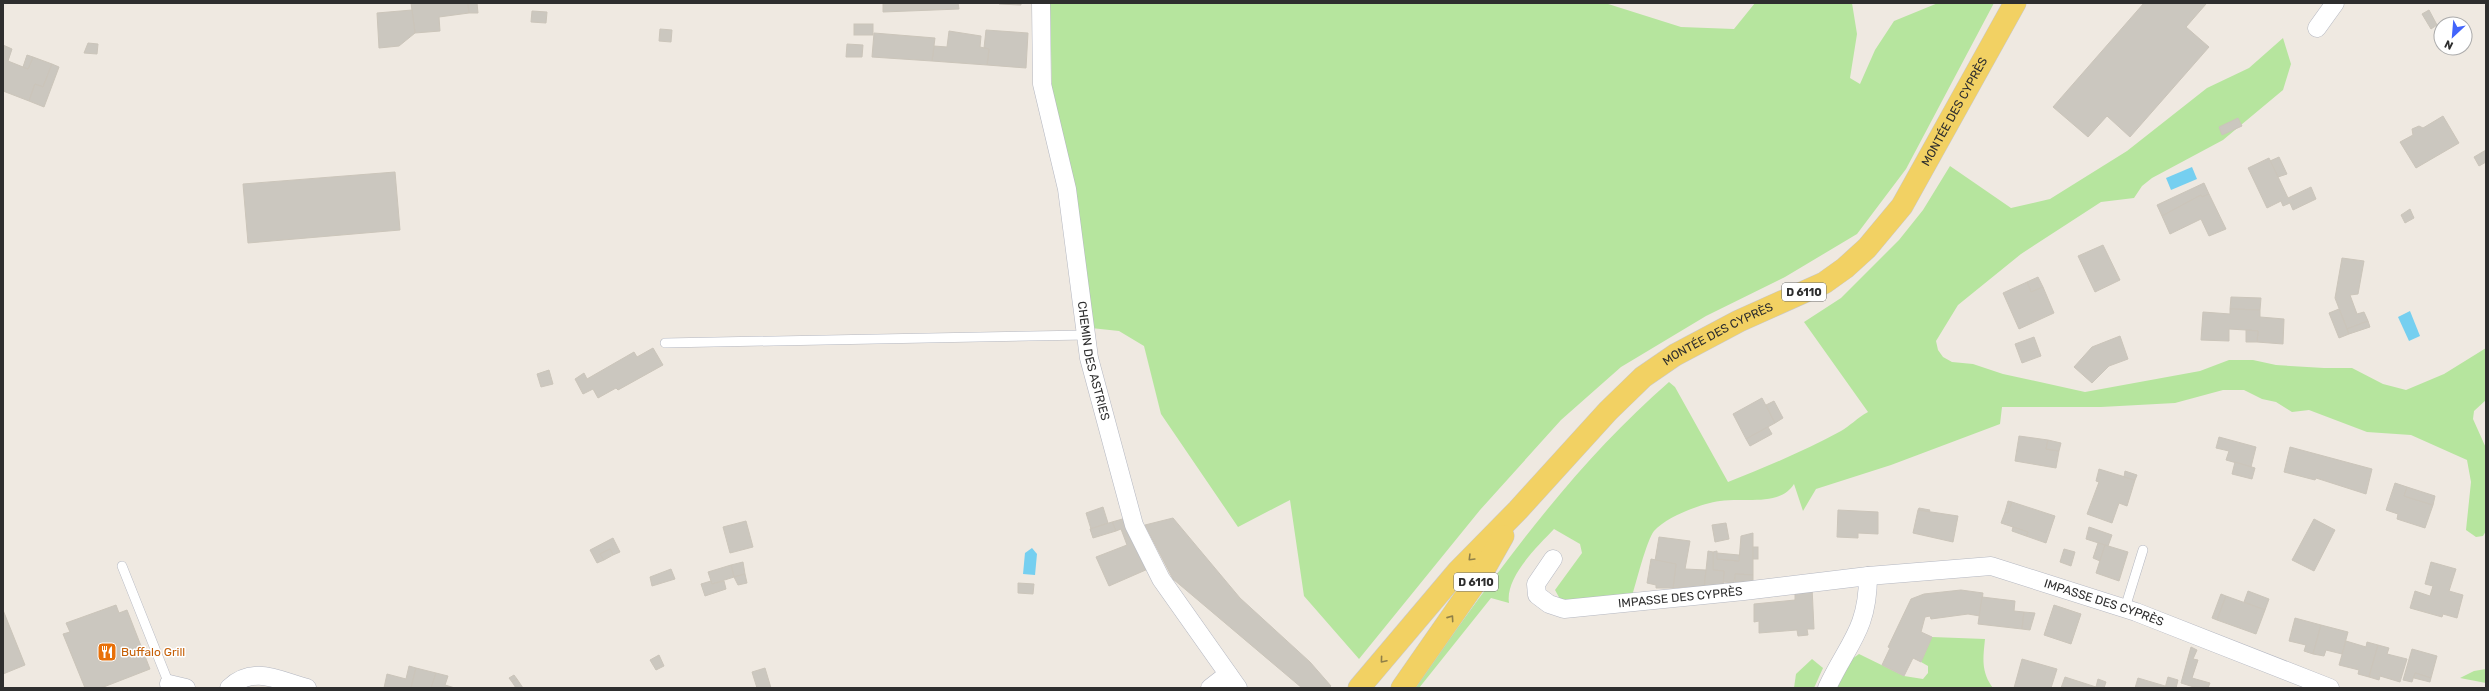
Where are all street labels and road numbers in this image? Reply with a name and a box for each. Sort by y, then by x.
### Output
street label: MONTÉE DES CYPRÈS [1919,55,1990,169]
road number: D 6110 [1782,283,1826,301]
street label: CHEMIN DES ASTRIES [1075,300,1113,422]
street label: MONTÉE DES CYPRÈS [1660,300,1775,368]
road number: D 6110 [1454,573,1498,591]
street label: IMPASSE DES CYPRÈS [2042,576,2166,629]
street label: IMPASSE DES CYPRÈS [1617,584,1743,611]

